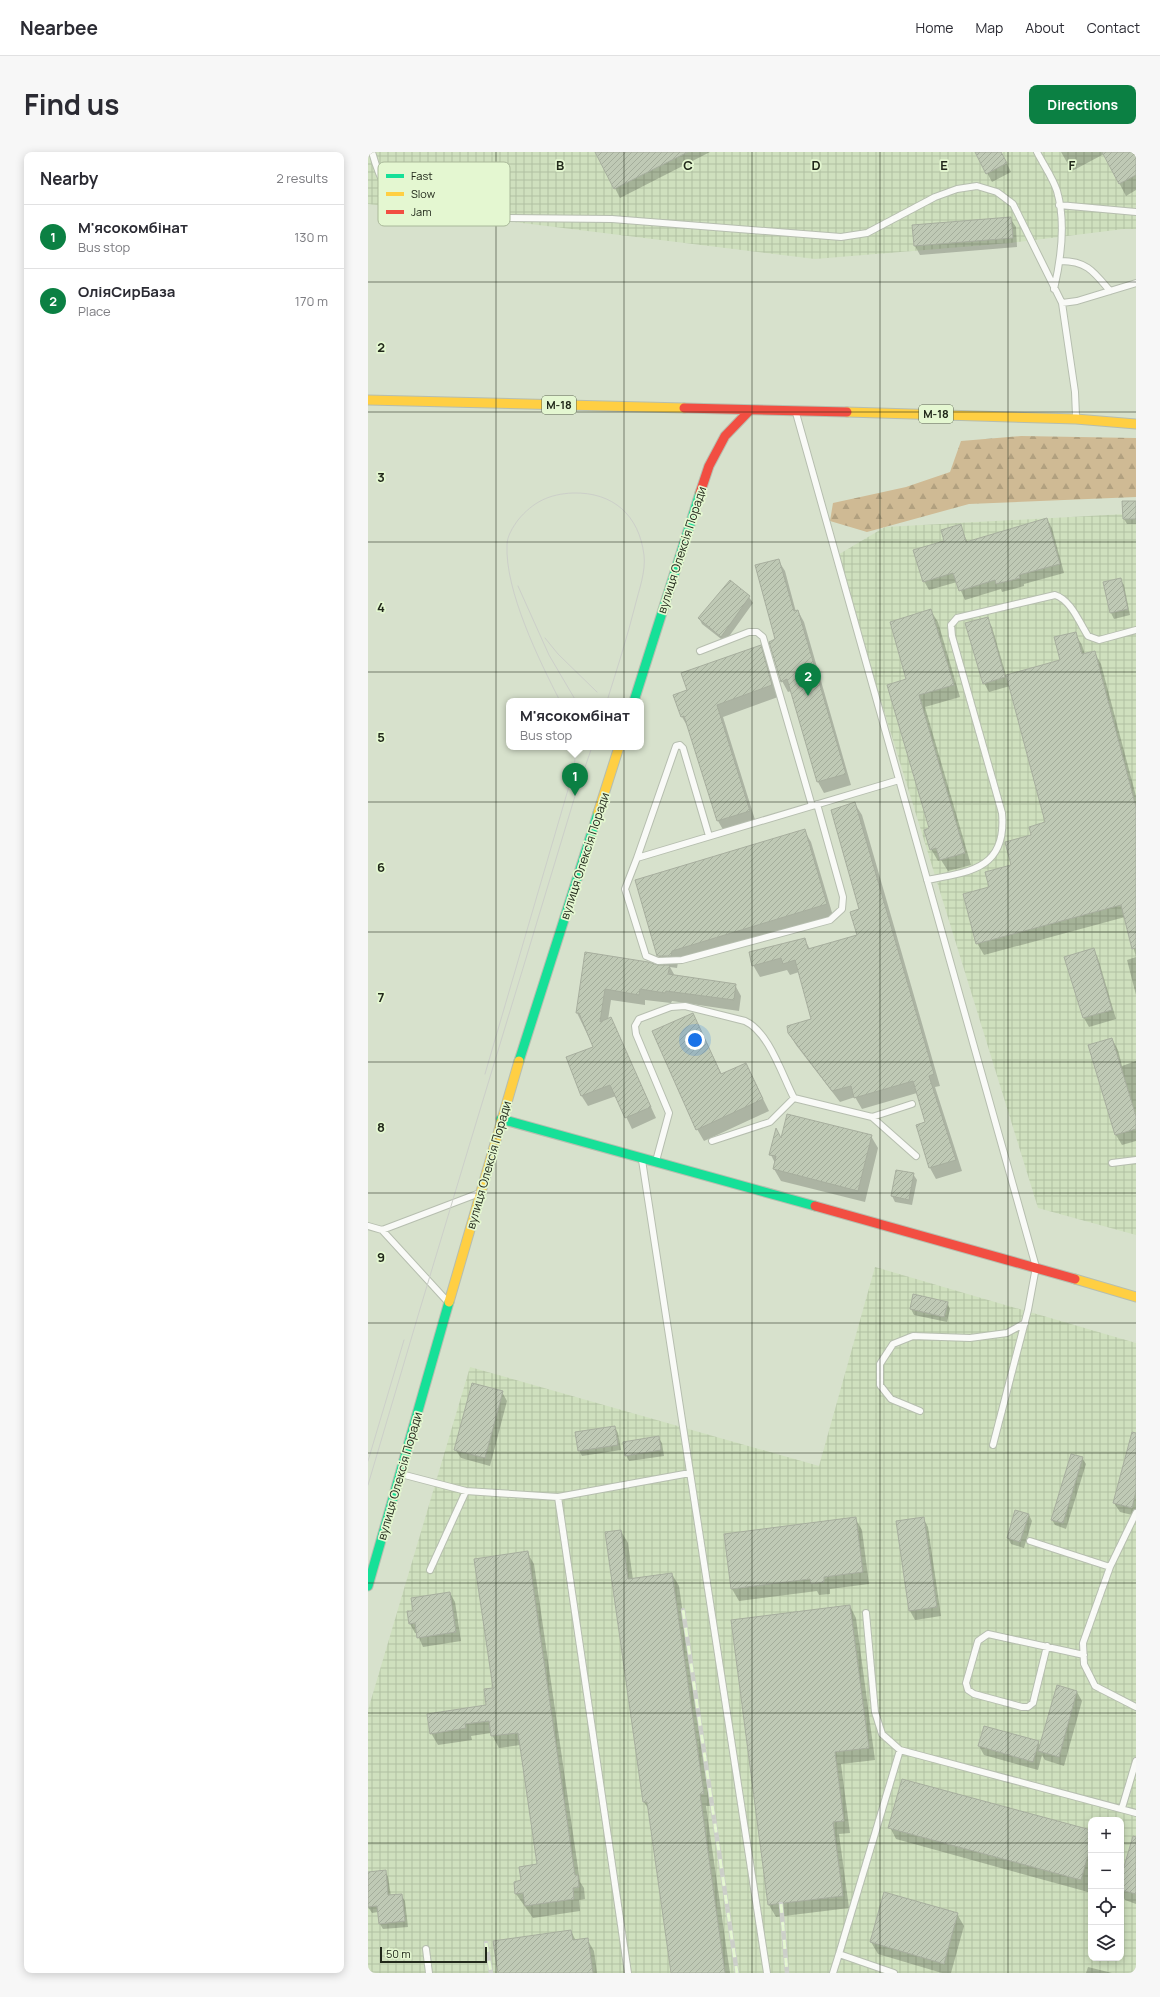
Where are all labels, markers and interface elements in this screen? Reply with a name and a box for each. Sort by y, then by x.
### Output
text: Nearbee [20,15,98,41]
text: Home [916,18,953,37]
text: Map [975,18,1003,37]
text: About [1025,18,1065,37]
text: Contact [1087,18,1140,37]
text: Find us [24,85,119,123]
button: Directions [1029,85,1136,124]
text: B [556,156,564,174]
text: C [683,156,693,174]
text: D [811,156,821,174]
text: E [940,156,948,174]
text: F [1069,156,1076,174]
legend [378,162,510,226]
text: Nearby [40,167,98,190]
text: Fast [411,168,433,183]
text: 2 results [276,169,328,187]
text: Slow [411,186,436,201]
text: Jam [411,204,432,219]
text: М'ясокомбінат [78,217,188,238]
text: 1 [50,228,56,246]
text: 130 m [294,228,328,246]
text: Bus stop [78,238,130,256]
text: ОліяСирБаза [78,281,175,302]
text: 2 [49,292,57,310]
text: 170 m [295,292,328,310]
text: Place [78,302,111,320]
text: 2 [377,338,385,356]
road number: М-18 [542,396,576,414]
road number: М-18 [919,405,953,423]
text: 3 [377,468,385,486]
street label: вулиця Олексія Поради [653,484,710,616]
text: 4 [377,598,385,616]
pin: 2 [795,663,821,696]
popup [506,698,644,750]
text: М'ясокомбінат [520,705,630,726]
text: Bus stop [520,726,572,744]
text: 5 [377,728,385,746]
pin: 1 [562,763,588,796]
street label: вулиця Олексія Поради [556,790,613,922]
text: 6 [377,858,385,876]
text: 7 [378,988,385,1006]
your location [685,1030,705,1050]
street label: вулиця Олексія Поради [462,1099,515,1231]
text: 8 [377,1118,385,1136]
text: 9 [377,1248,385,1266]
street label: вулиця Олексія Поради [373,1410,426,1542]
map controls [1088,1817,1124,1961]
button: + [1088,1817,1124,1853]
button: − [1088,1853,1124,1889]
button: locate [1088,1889,1124,1925]
button: layers [1088,1925,1124,1961]
scale bar [380,1945,487,1964]
text: 50 m [386,1946,411,1961]

